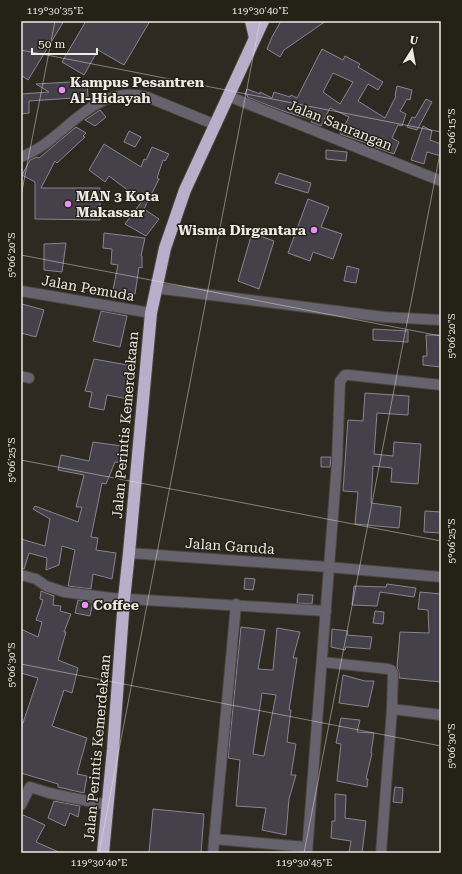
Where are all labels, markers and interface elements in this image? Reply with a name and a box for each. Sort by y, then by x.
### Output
text: 119°30'35"E [27,5,83,16]
text: 119°30'40"E [232,5,288,16]
scale bar [32,30,97,56]
north arrow [392,30,432,70]
text: U [408,33,420,48]
text: 50 m [38,37,65,51]
place label: Kampus Pesantren Al-Hidayah [70,74,205,106]
marker: Kampus Pesantren Al-Hidayah [57,85,67,95]
street label: Jalan Sanrangan [285,97,395,153]
text: 5°06'15"S [446,108,457,154]
place label: MAN 3 Kota Makassar [76,188,160,220]
marker: MAN 3 Kota Makassar [63,199,73,209]
place label: Wisma Dirgantara [178,222,307,238]
marker: Wisma Dirgantara [309,225,319,235]
text: 5°06'20"S [6,232,17,278]
street label: Jalan Pemuda [40,272,136,304]
text: 5°06'20"S [446,313,457,359]
street label: Jalan Perintis Kemerdekaan [109,331,141,519]
text: 5°06'25"S [6,437,17,483]
text: 5°06'25"S [446,518,457,564]
street label: Jalan Garuda [185,535,276,557]
place label: Coffee [93,597,139,613]
marker: Coffee [80,600,90,610]
text: 5°06'30"S [6,642,17,688]
street label: Jalan Perintis Kemerdekaan [81,654,113,842]
text: 5°06'30"S [446,723,457,769]
text: 119°30'40"E [71,857,127,868]
text: 119°30'45"E [276,857,332,868]

